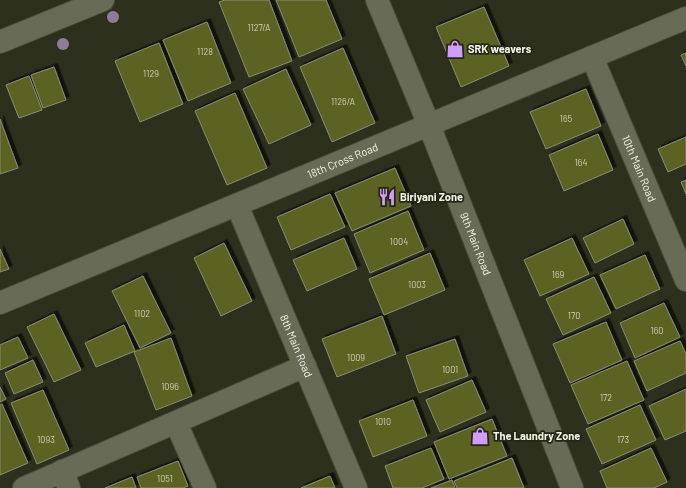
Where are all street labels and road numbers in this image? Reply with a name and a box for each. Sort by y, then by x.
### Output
street label: 10th Main Road [620,133,659,204]
street label: 18th Cross Road [305,140,380,181]
street label: 9th Main Road [458,210,495,277]
street label: 8th Main Road [278,313,316,379]

